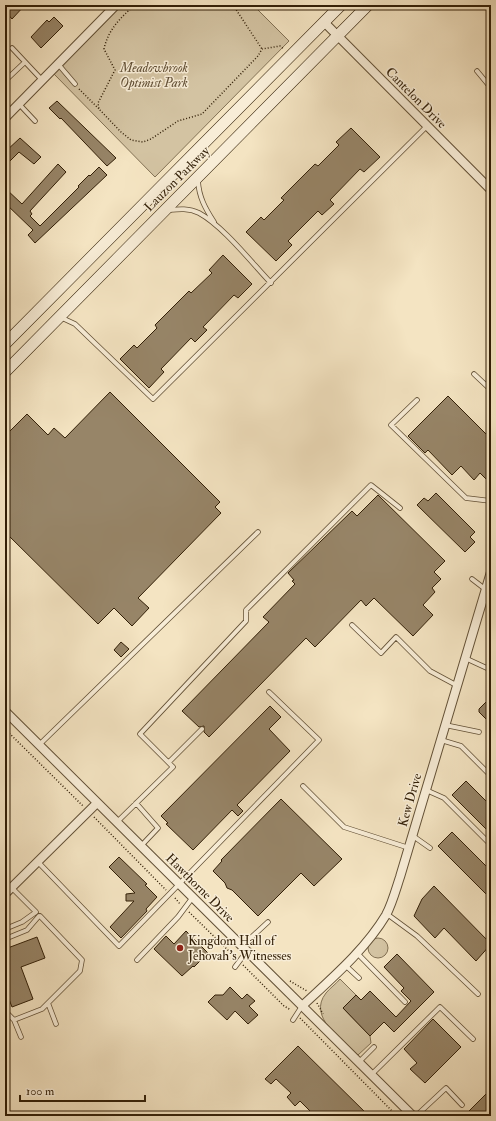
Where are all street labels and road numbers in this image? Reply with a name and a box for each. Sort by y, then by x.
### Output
street label: Cantelon Drive [382,64,450,132]
street label: Lauzon Parkway [141,143,214,216]
street label: Kew Drive [395,771,425,829]
street label: Hawthorne Drive [162,850,238,926]

